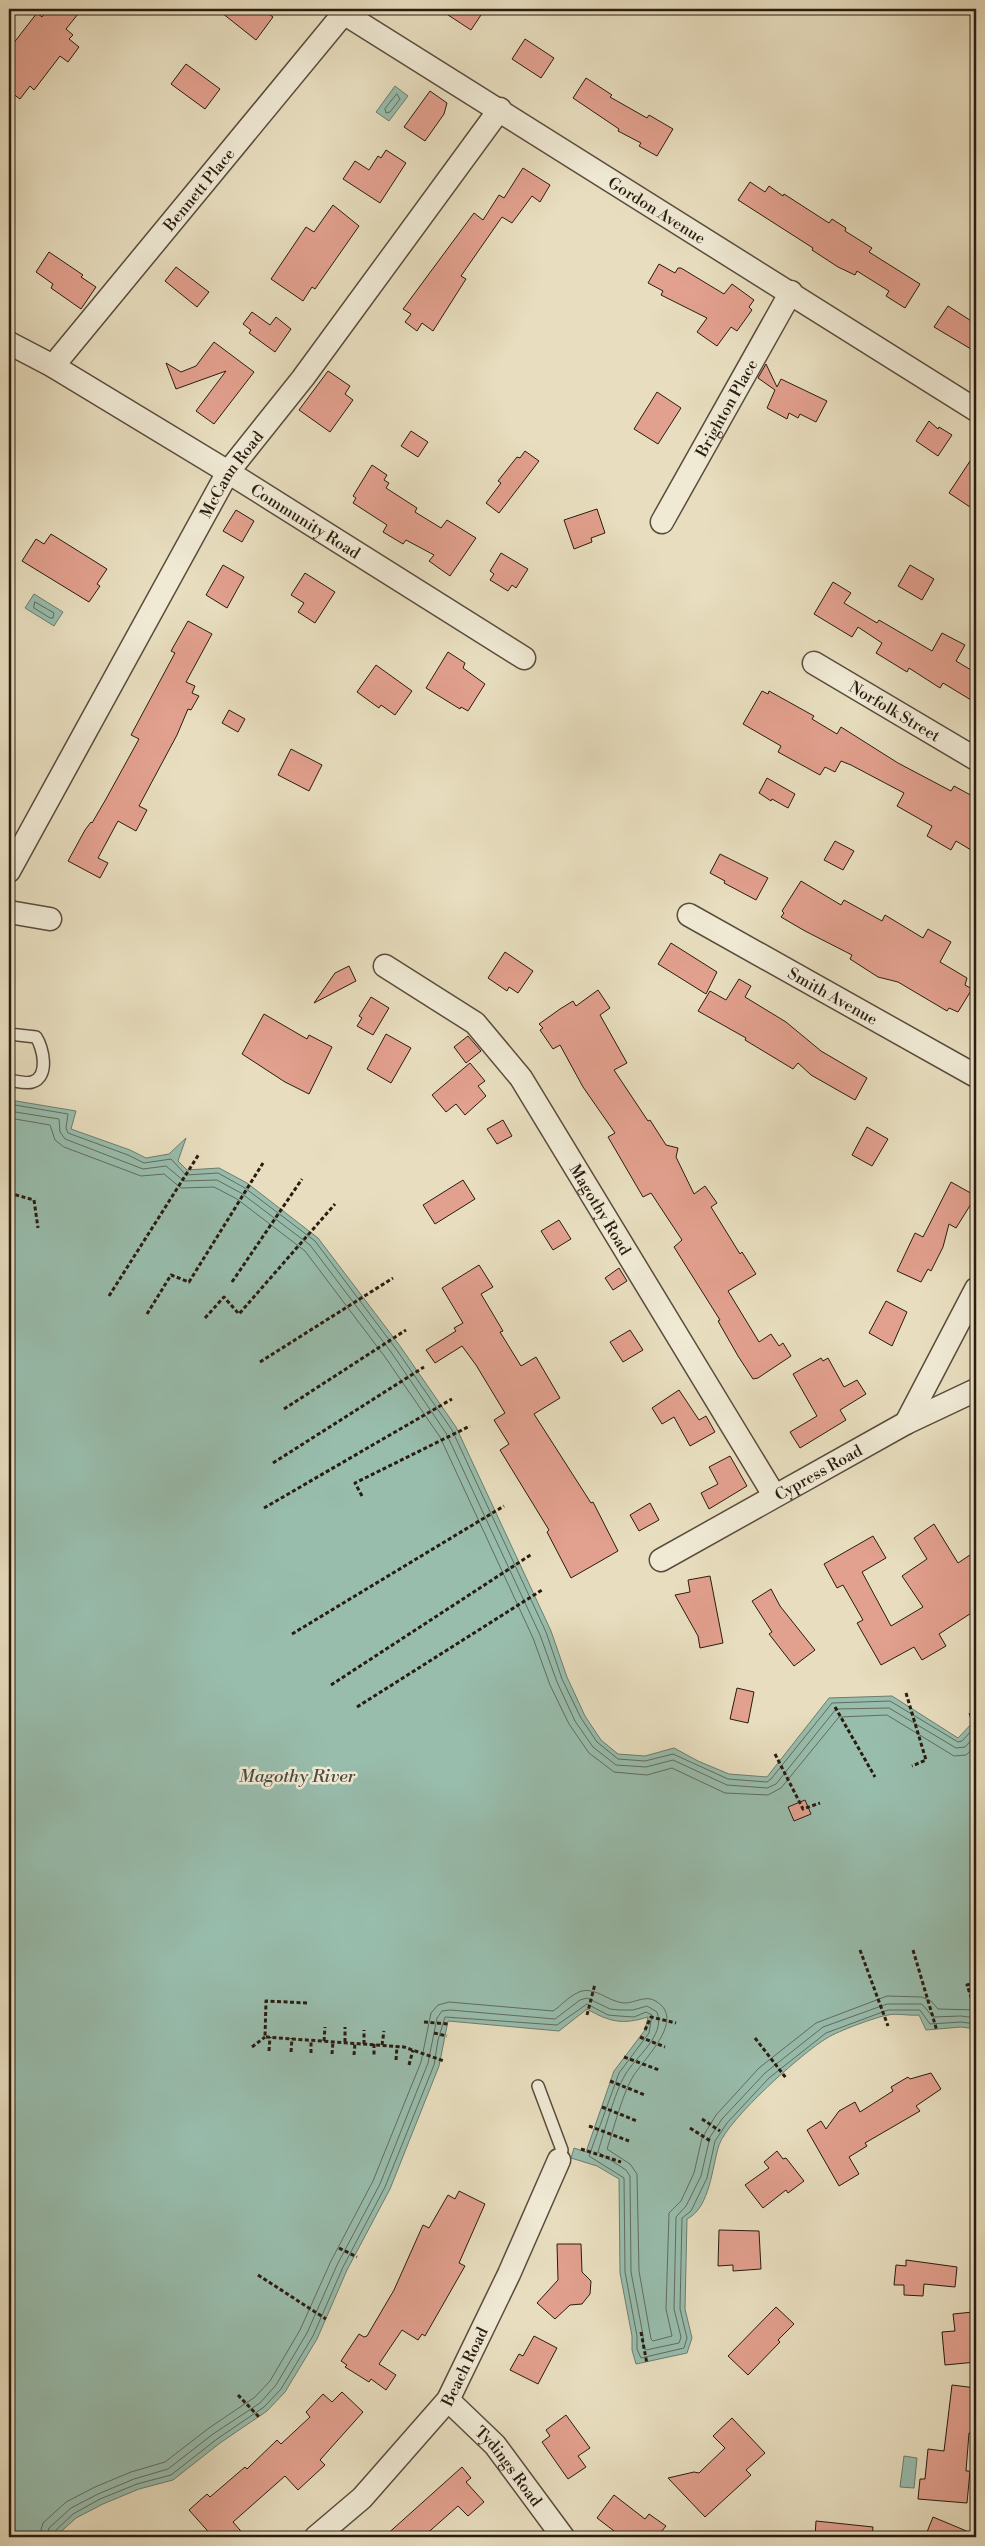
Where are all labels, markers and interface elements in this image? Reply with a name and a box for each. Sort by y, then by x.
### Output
street label: Bennett Place [159,145,239,236]
street label: Gordon Avenue [604,173,709,249]
street label: Brighton Place [691,356,762,462]
street label: McCann Road [196,427,268,522]
street label: Community Road [247,480,364,564]
street label: Norfolk Street [845,677,944,747]
street label: Smith Avenue [784,963,881,1030]
street label: Magothy Road [565,1161,635,1259]
street label: Cypress Road [771,1441,866,1505]
water label: Magothy River [239,1765,356,1788]
street label: Beach Road [437,2324,493,2411]
street label: Tydings Road [470,2422,546,2511]

